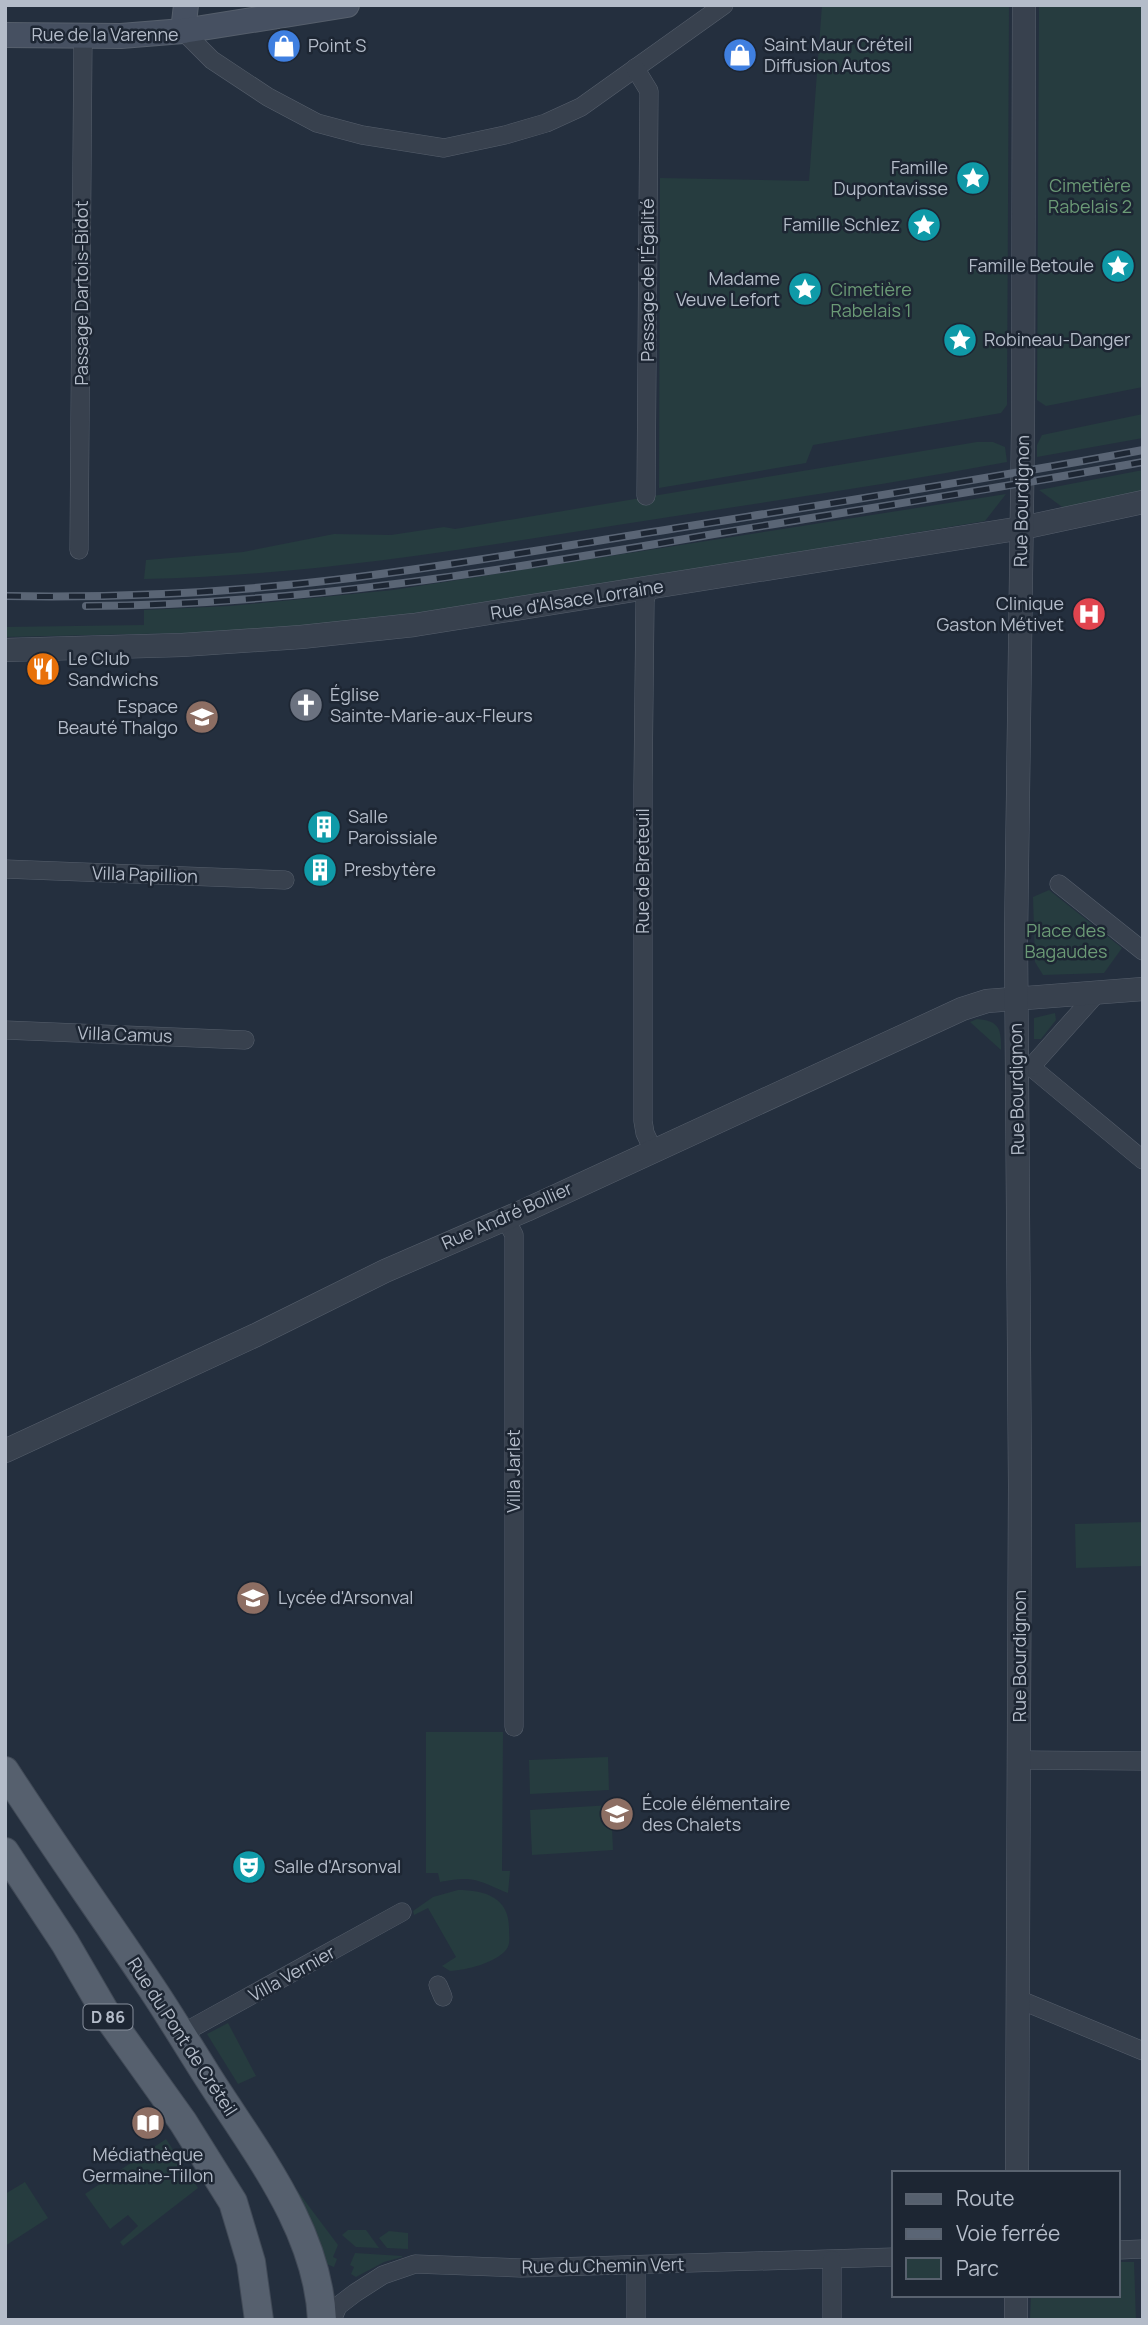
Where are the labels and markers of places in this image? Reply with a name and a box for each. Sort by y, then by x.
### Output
shop icon: Point S [265,27,303,65]
place label: Saint Maur Créteil Diffusion Autos [764,32,912,77]
place label: Point S [308,33,366,57]
shop icon: Saint Maur Créteil Diffusion Autos [721,36,759,74]
place label: Famille Dupontavisse [834,155,948,200]
place icon: Famille Dupontavisse [954,159,992,197]
place icon: Famille Schlez [905,206,943,244]
place label: Famille Schlez [783,212,900,236]
place icon: Famille Betoule [1099,247,1137,285]
place label: Famille Betoule [969,253,1094,277]
place label: Madame Veuve Lefort [676,266,780,311]
place icon: Madame Veuve Lefort [786,270,824,308]
place icon: Robineau-Danger [941,321,979,359]
place label: Robineau-Danger [984,327,1131,351]
place label: Clinique Gaston Métivet [936,591,1064,636]
hospital icon: Clinique Gaston Métivet [1070,595,1108,633]
place label: Le Club Sandwichs [68,646,159,691]
restaurant icon: Le Club Sandwichs [24,650,62,688]
place label: Église Sainte-Marie-aux-Fleurs [330,682,533,727]
church icon: Église Sainte-Marie-aux-Fleurs [287,686,325,724]
place label: Espace Beauté Thalgo [58,694,178,739]
school or university icon: Espace Beauté Thalgo [183,698,221,736]
place label: Salle Paroissiale [348,804,437,849]
building icon: Salle Paroissiale [305,808,343,846]
building icon: Presbytère [301,851,339,889]
place label: Presbytère [344,857,436,881]
school or university icon: Lycée d'Arsonval [234,1579,272,1617]
place label: Lycée d'Arsonval [278,1585,414,1609]
place label: École élémentaire des Chalets [642,1791,790,1836]
school or university icon: École élémentaire des Chalets [598,1795,636,1833]
theatre icon: Salle d'Arsonval [230,1848,268,1886]
place label: Salle d'Arsonval [274,1854,401,1878]
library icon: Médiathèque Germaine-Tillon [129,2104,167,2142]
place label: Médiathèque Germaine-Tillon [82,2142,214,2187]

